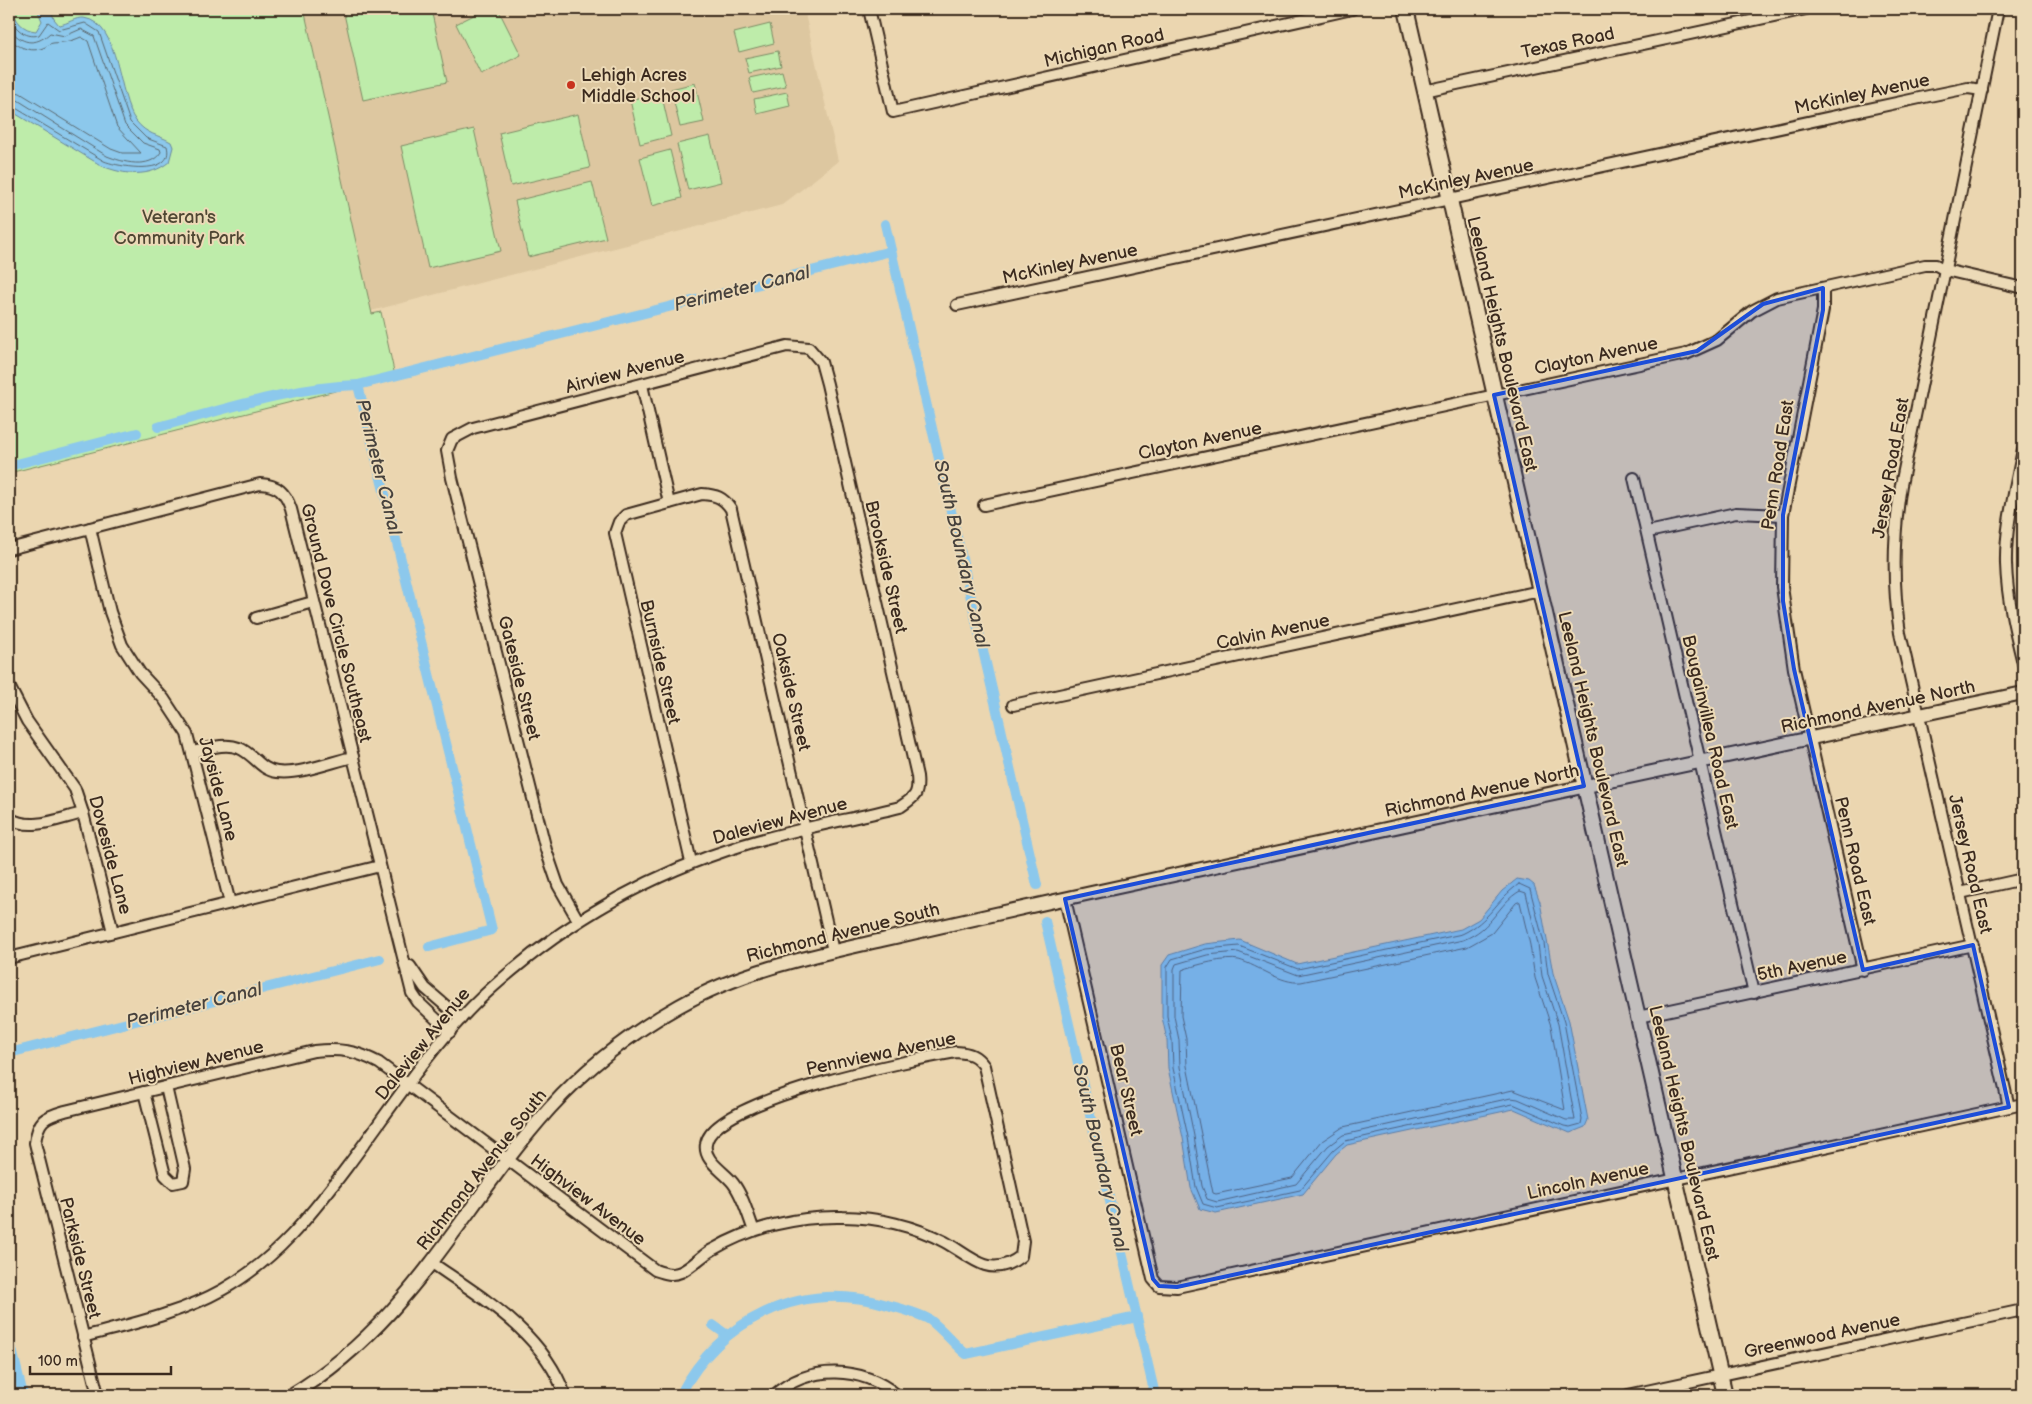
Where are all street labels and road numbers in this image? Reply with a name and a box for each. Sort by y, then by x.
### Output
street label: Texas Road [1520,23,1616,63]
street label: Michigan Road [1042,24,1166,72]
street label: McKinley Avenue [1792,69,1932,119]
street label: McKinley Avenue [1396,154,1536,204]
street label: Leeland Heights Boulevard East [1462,214,1542,474]
street label: McKinley Avenue [1000,239,1140,289]
street label: Clayton Avenue [1532,333,1660,379]
street label: Airview Avenue [563,346,687,398]
street label: Jersey Road East [1868,396,1914,540]
street label: Penn Road East [1757,398,1799,531]
street label: Clayton Avenue [1136,418,1264,464]
street label: Brookside Street [860,498,912,636]
street label: Ground Dove Circle Southeast [296,501,376,745]
street label: Burnside Street [635,598,685,727]
street label: Leeland Heights Boulevard East [1553,609,1633,869]
street label: Calvin Avenue [1214,610,1332,654]
street label: Gateside Street [493,614,545,743]
street label: Oakside Street [767,631,815,754]
street label: Bougainvillea Road East [1677,633,1743,832]
street label: Richmond Avenue North [1779,676,1977,738]
street label: Jayside Lane [194,735,242,844]
street label: Richmond Avenue North [1383,760,1581,822]
street label: Jersey Road East [1944,792,1996,936]
street label: Doveside Lane [84,793,136,917]
street label: Daleview Avenue [710,793,850,849]
street label: Penn Road East [1830,795,1880,928]
street label: Richmond Avenue South [744,899,942,967]
street label: 5th Avenue [1755,946,1849,986]
street label: Daleview Avenue [371,983,475,1104]
street label: Leeland Heights Boulevard East [1644,1003,1724,1263]
street label: Pennviewa Avenue [804,1028,958,1080]
street label: Highview Avenue [126,1036,266,1090]
street label: Bear Street [1105,1042,1147,1138]
street label: Richmond Avenue South [413,1085,551,1255]
street label: Highview Avenue [526,1150,650,1250]
street label: Lincoln Avenue [1525,1158,1651,1204]
street label: Parkside Street [55,1195,105,1321]
street label: Greenwood Avenue [1742,1309,1902,1363]

